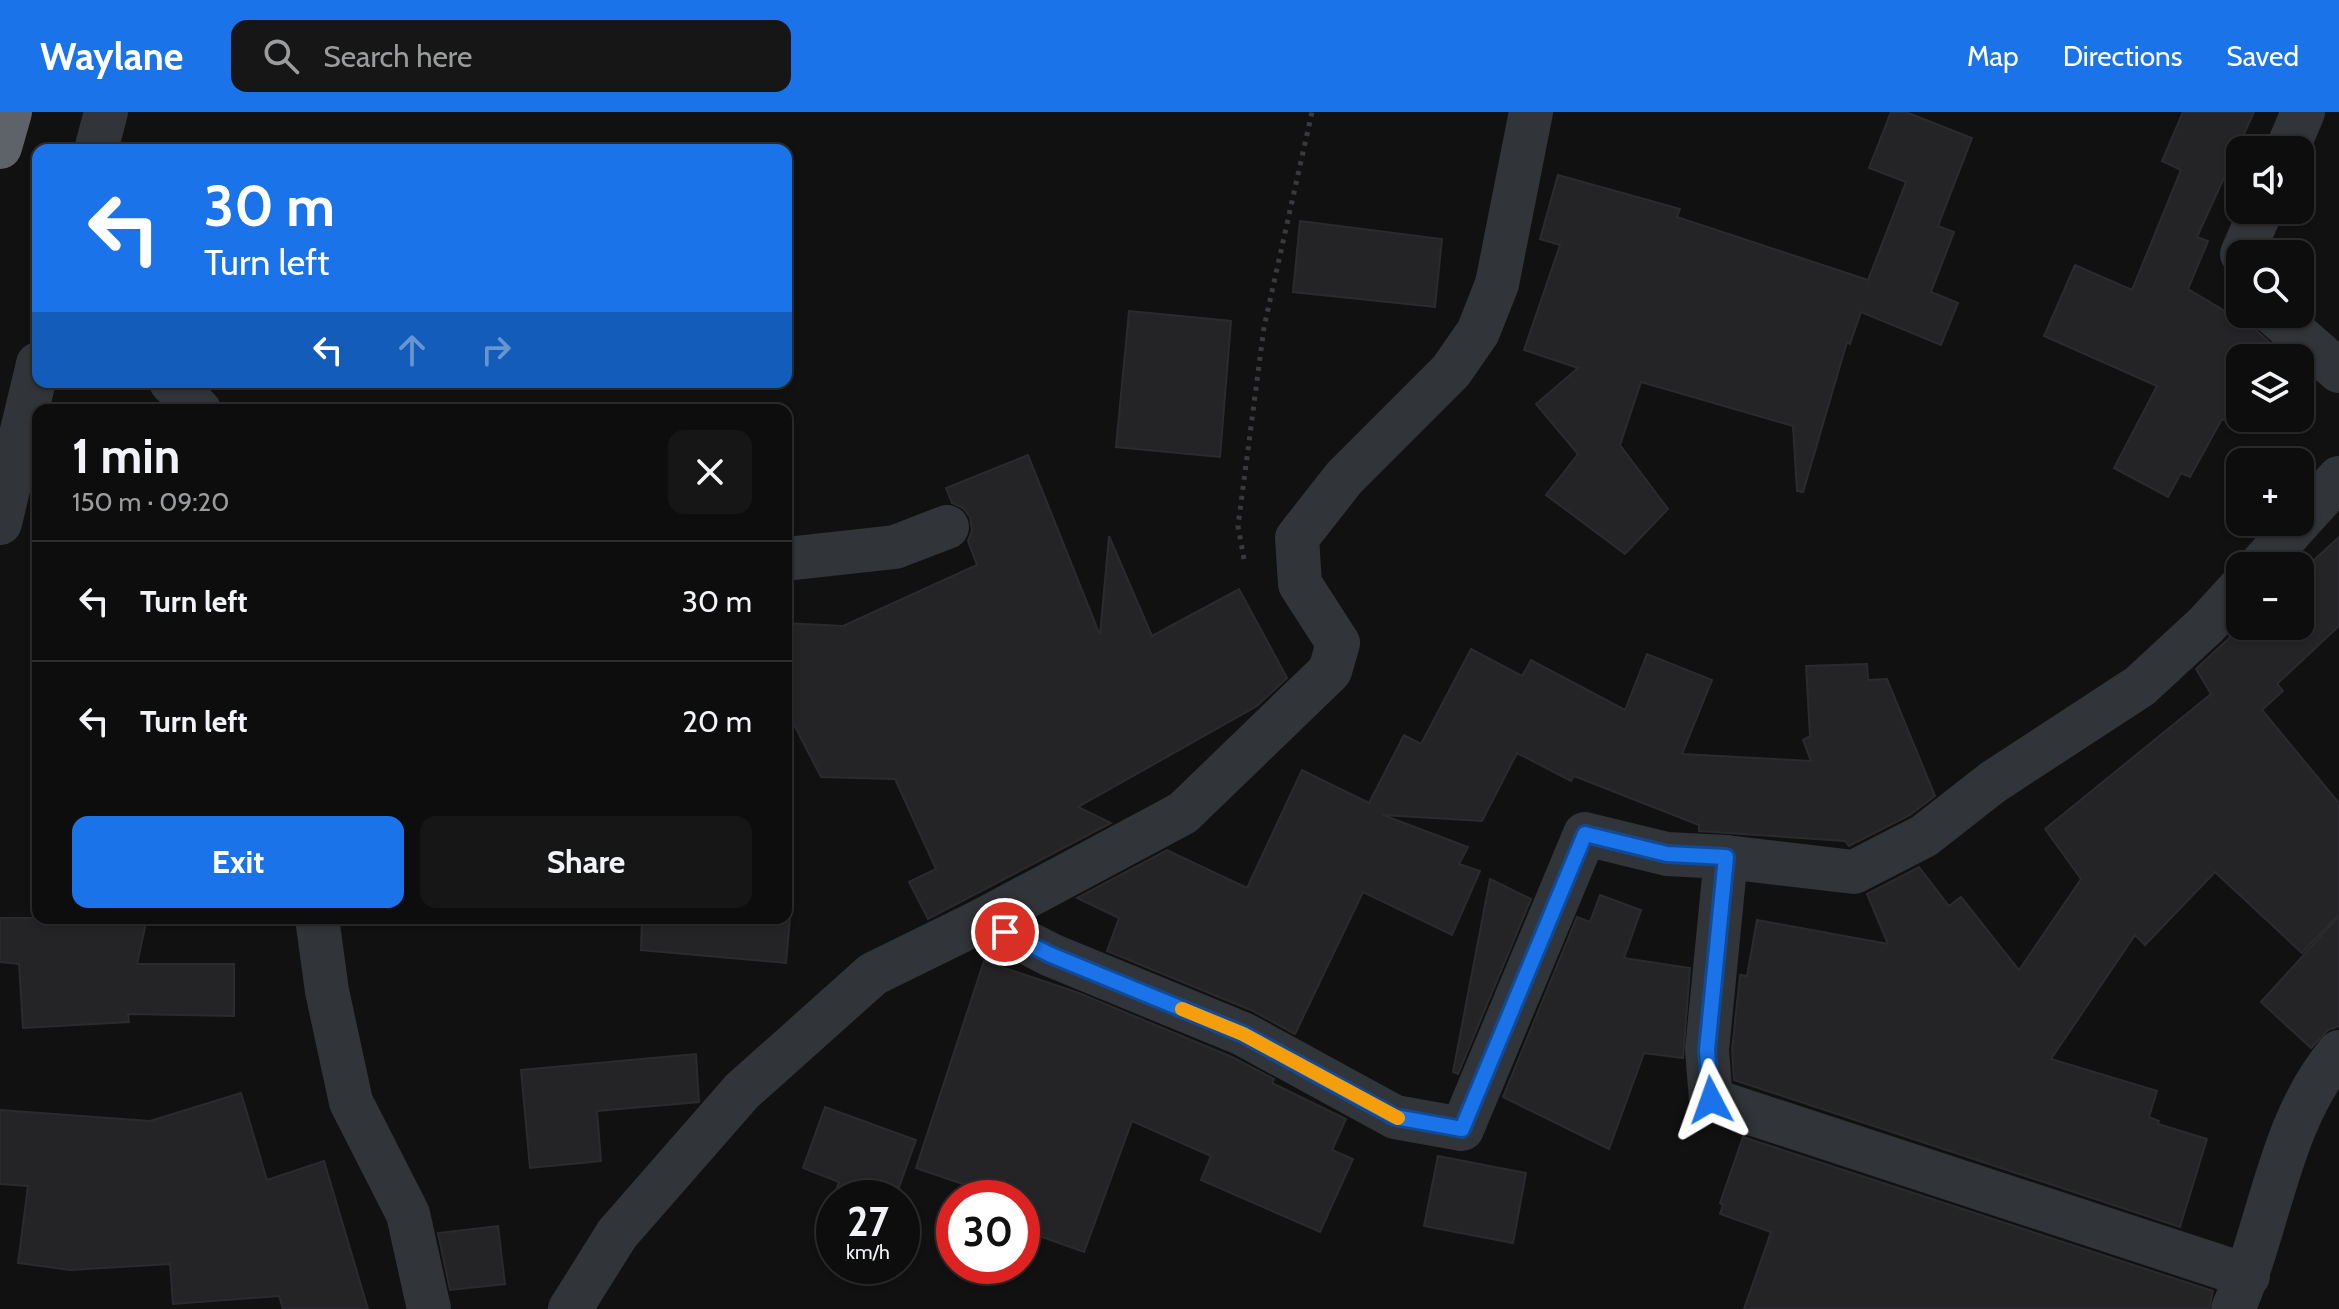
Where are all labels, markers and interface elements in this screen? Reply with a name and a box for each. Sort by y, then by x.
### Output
search box [231,20,791,92]
text: Waylane [40,33,183,80]
icon: search [259,34,303,78]
text: Search here [323,38,472,75]
text: Map [1967,39,2019,73]
text: Directions [2063,39,2182,73]
text: Saved [2226,39,2299,73]
map controls [2226,136,2314,640]
button: sound [2226,136,2314,224]
text: 30 m [204,172,335,240]
icon: left [72,176,176,280]
text: Turn left [204,240,329,284]
button: search [2226,240,2314,328]
icon: left [306,328,350,372]
icon: ahead [390,328,434,372]
icon: right [474,328,518,372]
button: layers [2226,344,2314,432]
text: 1 min [72,427,180,485]
button: close [668,430,752,514]
button: + [2226,448,2314,536]
text: 150 m · 09:20 [72,486,229,518]
button: − [2226,552,2314,640]
icon: left [72,579,116,623]
text: Turn left [140,583,248,620]
text: 30 m [682,583,752,620]
icon: left [72,699,116,743]
text: Turn left [140,703,248,740]
text: 20 m [682,703,752,740]
button: Exit [72,816,404,908]
button: Share [420,816,752,908]
pin [971,898,1039,966]
icon: arrive [983,910,1027,954]
position arrow [1669,1058,1753,1142]
speed limit sign: 30 [936,1180,1040,1284]
text: 27 [847,1197,889,1246]
text: km/h [846,1240,890,1264]

